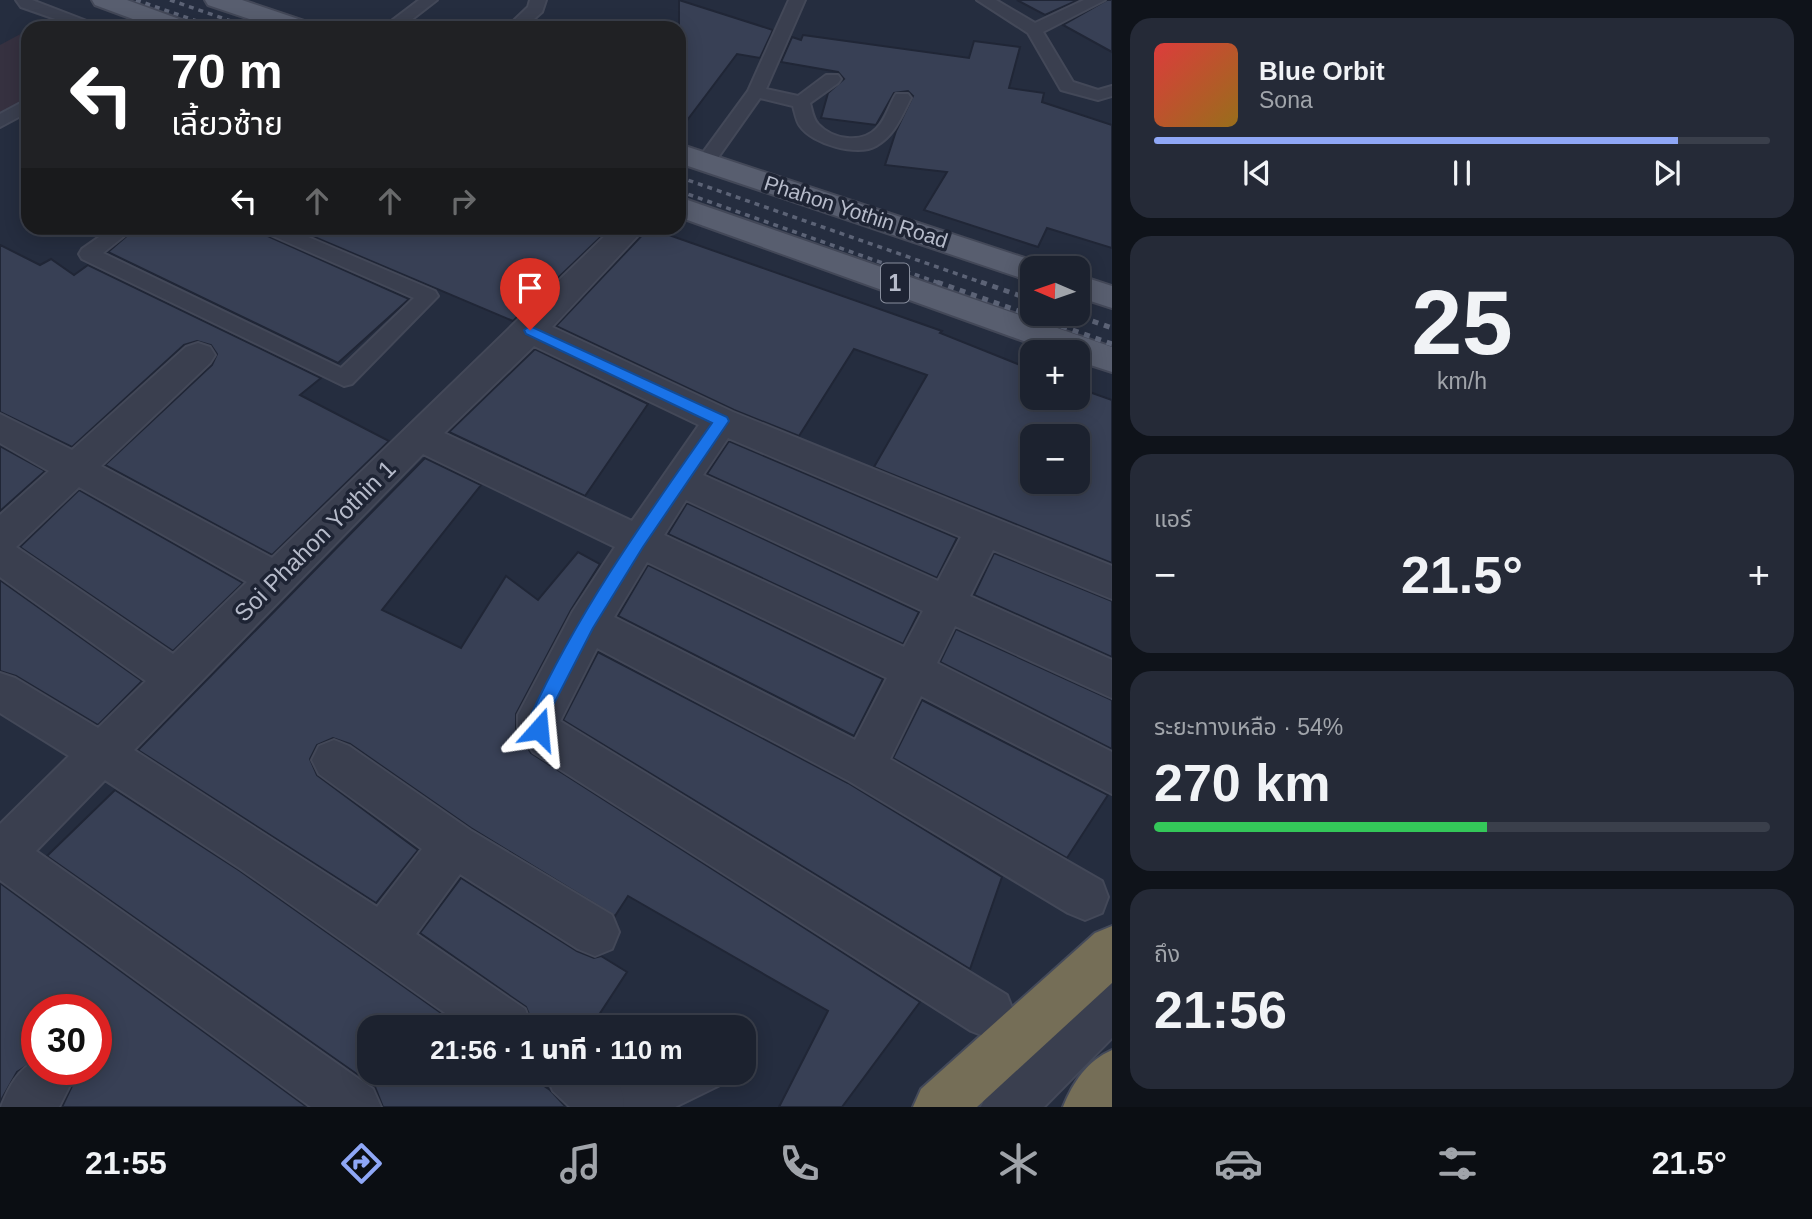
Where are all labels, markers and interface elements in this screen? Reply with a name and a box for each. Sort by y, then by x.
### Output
text: 70 m [171,44,283,98]
icon: left [56,49,147,140]
text: Blue Orbit [1259,56,1385,86]
text: Sona [1259,87,1313,113]
text: เลี้ยวซ้าย [171,106,283,142]
icon: previous [1238,154,1276,192]
icon: pause [1443,154,1481,192]
icon: next [1648,154,1686,192]
street label: Phahon Yothin Road [762,171,951,252]
icon: left [225,182,263,220]
icon: ahead [298,182,336,220]
icon: ahead [371,182,409,220]
icon: right [444,182,482,220]
north arrow [1020,256,1090,326]
map controls [1020,256,1090,494]
pin [500,258,560,330]
road number: 1 [881,264,909,302]
icon: arrive [511,269,549,307]
text: 25 [1411,272,1513,373]
button: + [1020,340,1090,410]
text: km/h [1437,368,1487,394]
button: − [1020,424,1090,494]
street label: Soi Phahon Yothin 1 [229,455,401,627]
text: แอร์ [1154,506,1191,532]
text: 21.5° [1401,546,1523,604]
text: − [1154,554,1176,596]
text: + [1748,554,1770,596]
position arrow [502,692,576,766]
text: ระยะทางเหลือ · 54% [1154,714,1343,740]
text: 270 km [1154,754,1330,812]
text: ถึง [1154,941,1180,967]
text: 21:56 [1154,981,1287,1039]
speed limit sign: 30 [21,994,112,1085]
text: 21:56 · 1 นาที · 110 m [430,1035,683,1065]
icon: directions [337,1139,386,1188]
icon: music [556,1139,605,1188]
icon: phone [775,1139,824,1188]
icon: climate [994,1139,1043,1188]
icon: car [1214,1139,1263,1188]
icon: filters [1433,1139,1482,1188]
text: 21:55 [85,1145,167,1181]
text: 21.5° [1652,1145,1727,1181]

